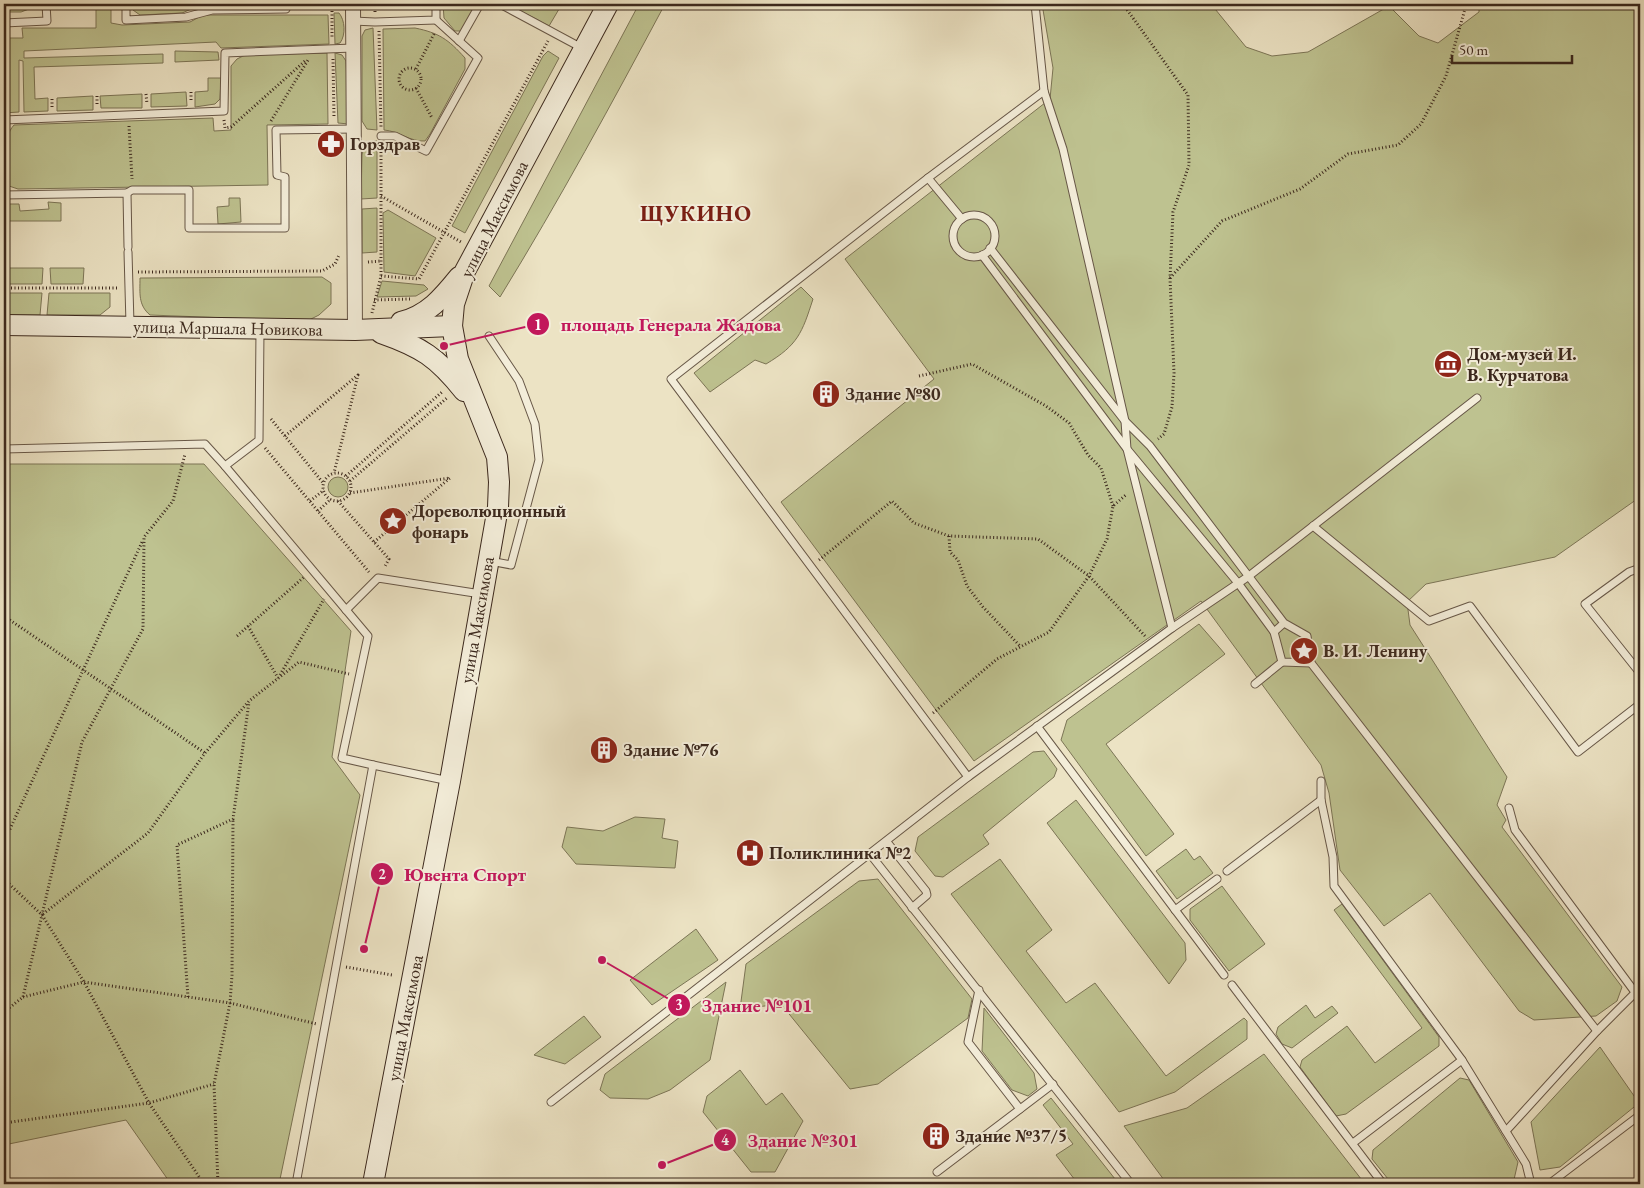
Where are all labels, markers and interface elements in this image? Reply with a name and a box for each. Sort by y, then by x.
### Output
scale bar [1452,32,1572,64]
text: 50 m [1459,40,1488,59]
pharmacy icon: Горздрав [316,129,346,159]
place label: Горздрав [350,132,421,155]
street label: улица Максимова [454,156,533,281]
district label: ЩУКИНО [640,199,752,228]
callout: площадь Генерала Жадова [525,307,791,341]
text: площадь Генерала Жадова [561,312,782,337]
street label: улица Маршала Новикова [133,314,324,341]
text: 1 [534,315,542,334]
place label: Дом-музей И. В. Курчатова [1467,342,1577,386]
museum icon: Дом-музей И. В. Курчатова [1433,349,1463,379]
building icon: Здание №80 [811,379,841,409]
place label: Здание №80 [845,382,941,405]
place label: Дореволюционный фонарь [412,499,567,543]
place icon: Дореволюционный фонарь [378,506,408,536]
street label: улица Максимова [454,554,499,685]
place icon: В. И. Ленину [1289,636,1319,666]
place label: В. И. Ленину [1323,639,1428,662]
building icon: Здание №76 [589,735,619,765]
place label: Здание №76 [623,738,719,761]
hospital icon: Поликлиника №2 [735,838,765,868]
place label: Поликлиника №2 [769,841,912,864]
callout: Ювента Спорт [369,857,536,891]
text: Ювента Спорт [404,862,526,887]
text: 2 [378,864,386,883]
street label: улица Максимова [381,952,428,1083]
callout: Здание №101 [666,988,822,1022]
text: Здание №101 [702,993,812,1018]
text: 3 [675,995,683,1014]
building icon: Здание №37/5 [921,1121,951,1151]
callout: Здание №301 [713,1123,869,1157]
place label: Здание №37/5 [955,1124,1067,1147]
text: Здание №301 [748,1128,858,1153]
text: 4 [721,1130,730,1149]

